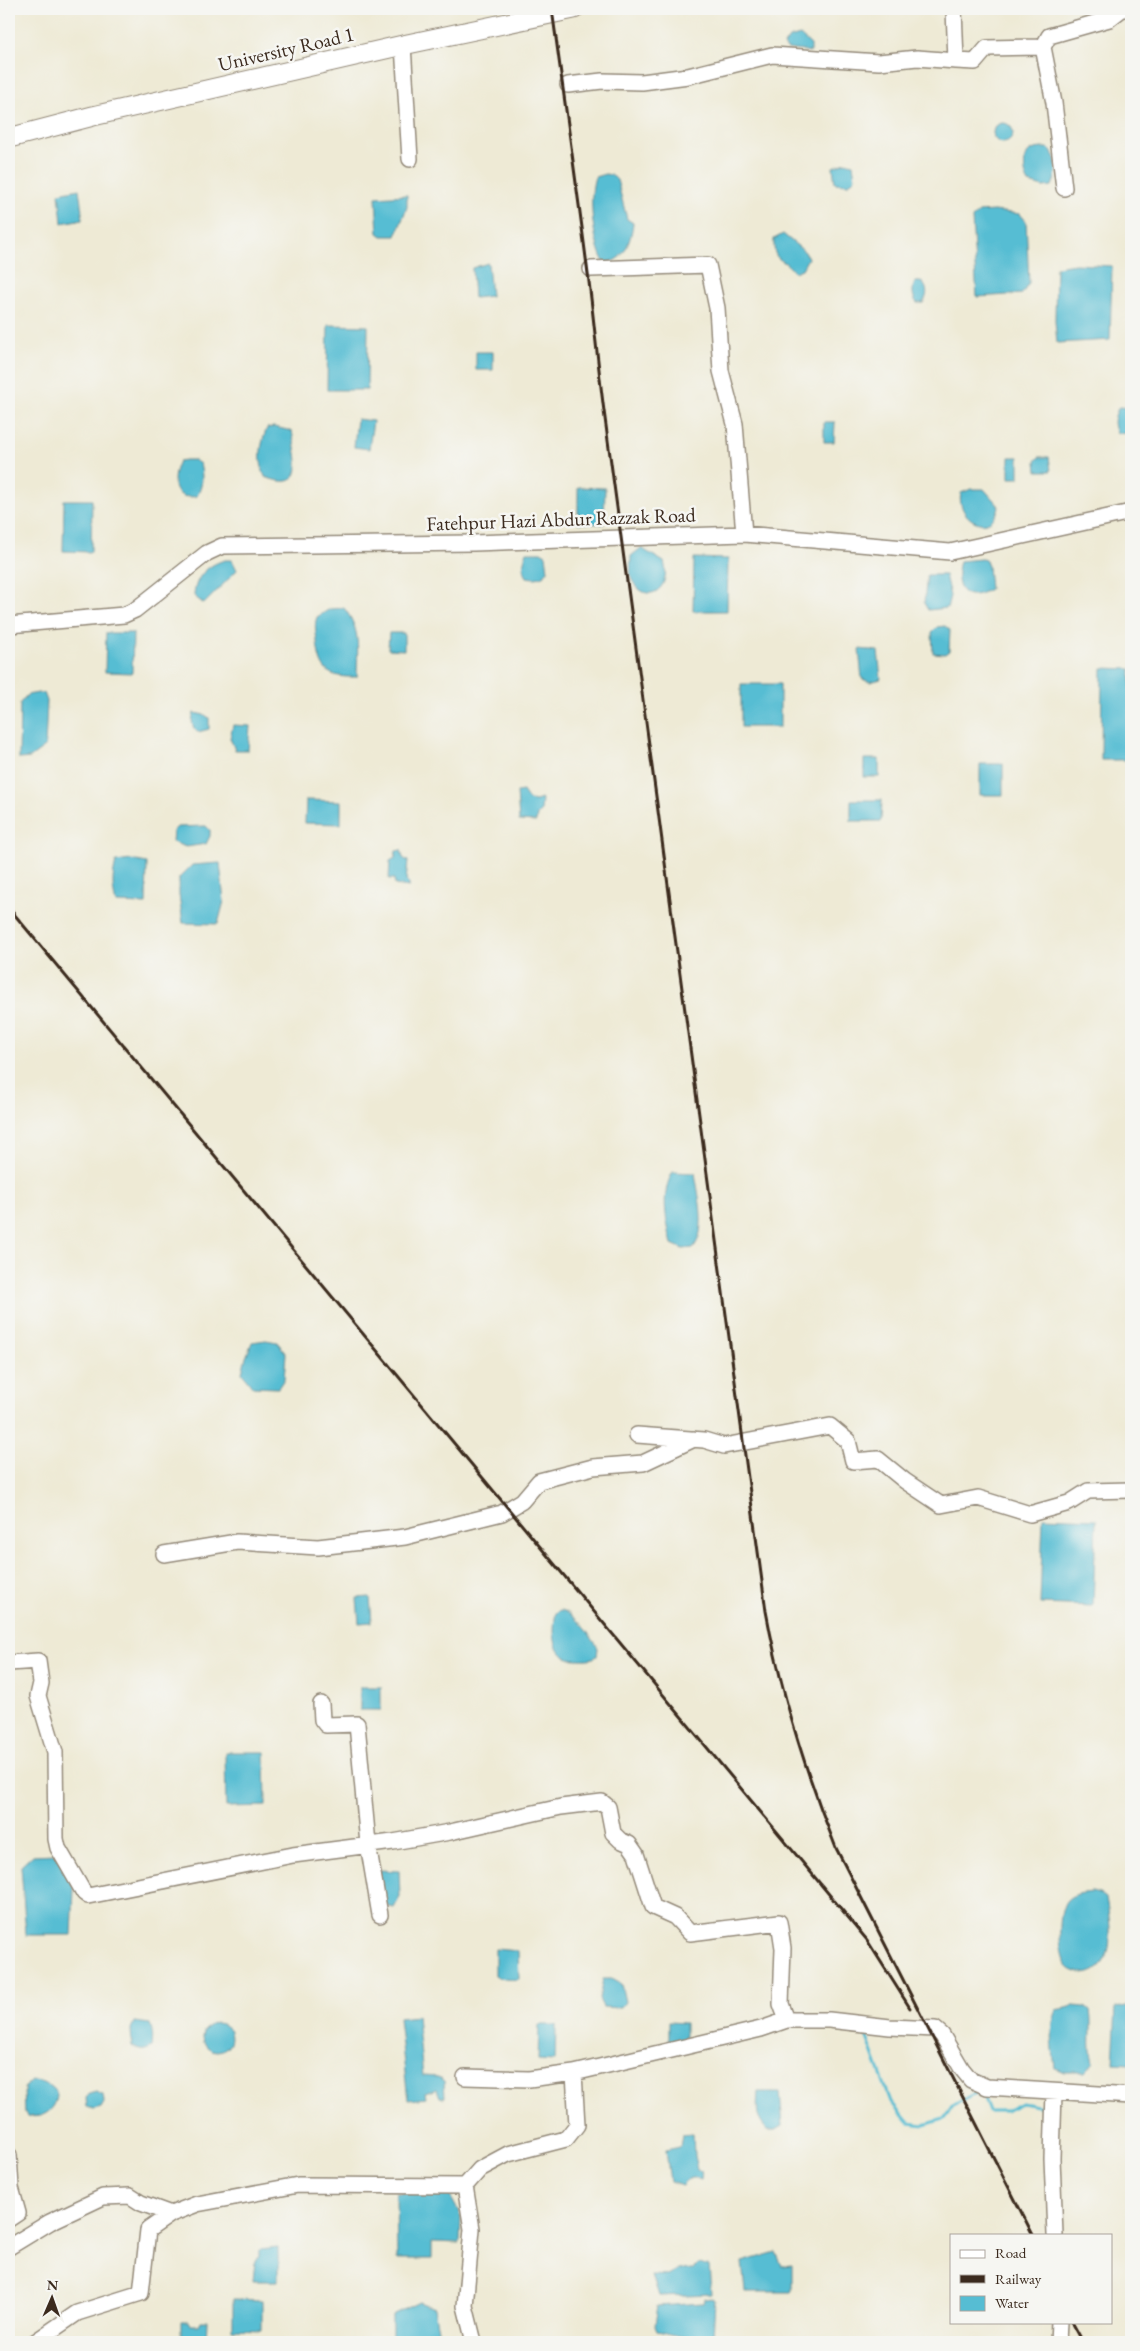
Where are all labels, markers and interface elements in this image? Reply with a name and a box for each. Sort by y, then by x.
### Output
street label: University Road 1 [215,21,357,77]
street label: Fatehpur Hazi Abdur Razzak Road [426,501,697,537]
legend [950,2234,1112,2324]
text: Road [995,2243,1027,2262]
text: Railway [995,2269,1042,2288]
north arrow [28,2274,78,2324]
text: N [46,2276,59,2294]
text: Water [995,2293,1029,2312]

